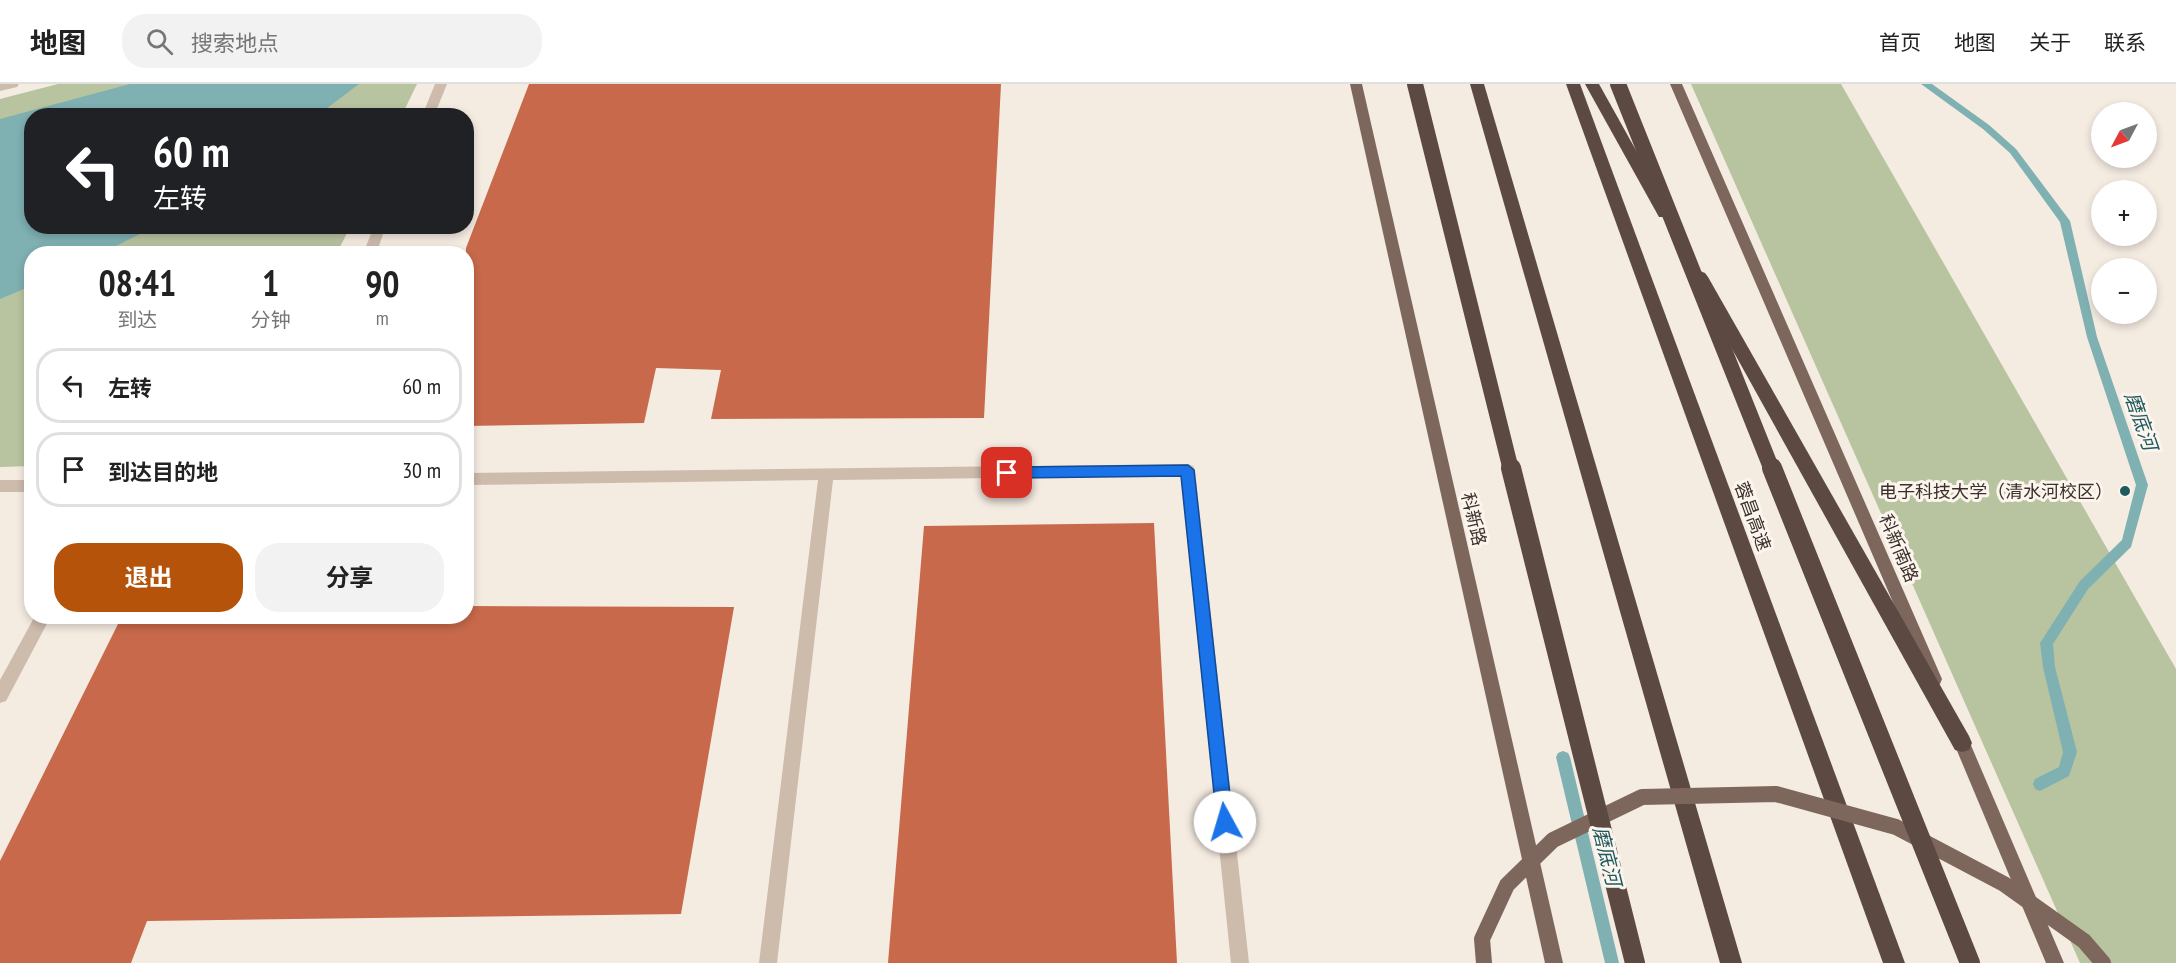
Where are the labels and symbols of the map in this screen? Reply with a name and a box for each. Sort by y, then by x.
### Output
north arrow [2091,102,2157,168]
water label: 磨底河 [2119,388,2164,457]
pin [981,447,1032,498]
street label: 蓉昌高速 [1730,478,1776,554]
place label: 电子科技大学（清水河校区） [1879,480,2113,503]
marker: 电子科技大学（清水河校区） [2118,484,2132,498]
street label: 科新路 [1457,490,1491,548]
street label: 科新南路 [1874,510,1924,586]
position arrow [1193,790,1257,854]
water label: 磨底河 [1587,824,1628,892]

